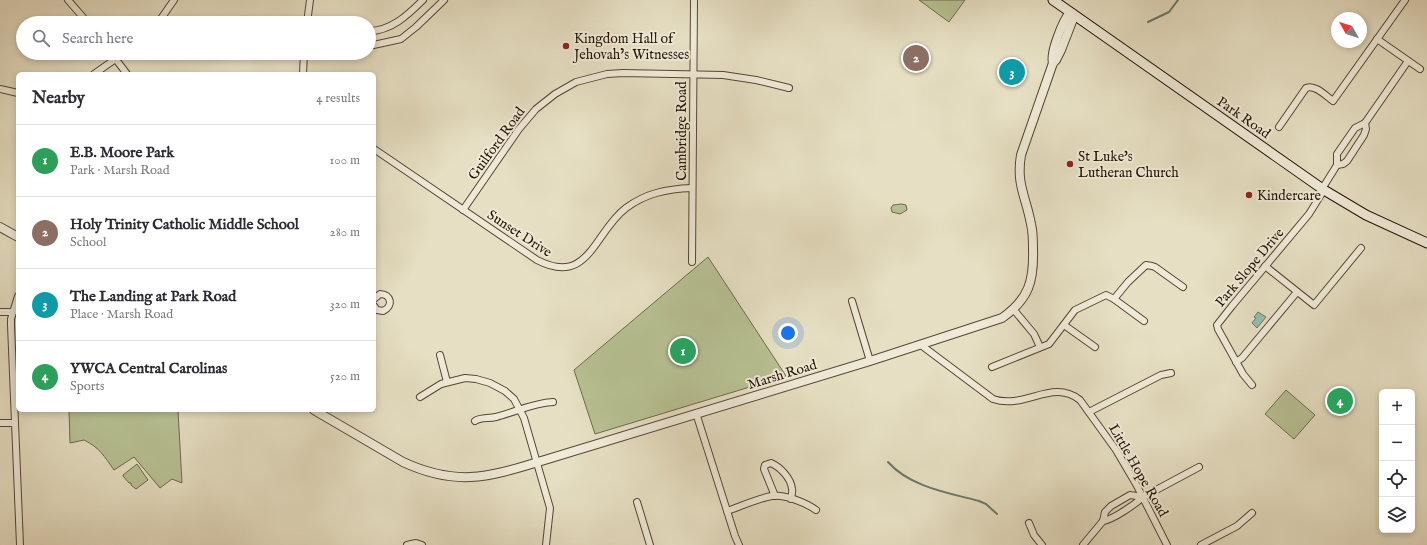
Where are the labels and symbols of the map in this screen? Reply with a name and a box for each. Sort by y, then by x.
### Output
north arrow [1331,12,1367,48]
place label: Kingdom Hall of Jehovah’s Witnesses [572,30,689,64]
marker: Kingdom Hall of Jehovah’s Witnesses [561,41,571,51]
pin: 2 [903,43,929,73]
pin: 3 [999,57,1025,87]
street label: Cambridge Road [673,81,691,181]
street label: Park Road [1213,93,1274,143]
street label: Guilford Road [464,103,530,184]
place label: St Luke's Lutheran Church [1078,148,1179,182]
marker: St Luke's Lutheran Church [1065,159,1075,169]
place label: Kindercare [1257,187,1322,205]
marker: Kindercare [1244,190,1254,200]
street label: Sunset Drive [484,206,556,262]
street label: Park Slope Drive [1211,224,1288,311]
your location [778,323,798,343]
pin: 1 [670,336,696,366]
street label: Marsh Road [746,356,820,394]
pin: 4 [1327,386,1353,416]
street label: Little Hope Road [1104,421,1172,521]

